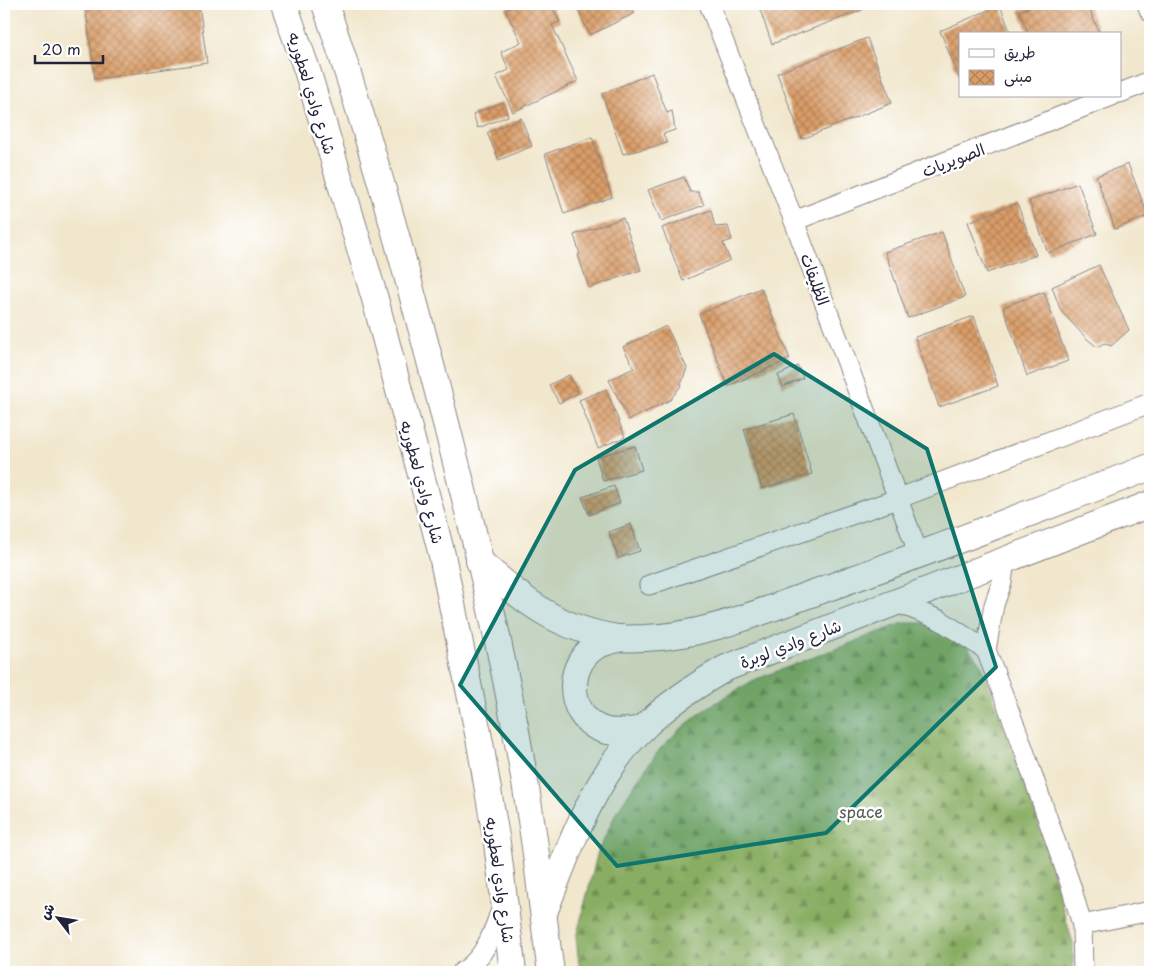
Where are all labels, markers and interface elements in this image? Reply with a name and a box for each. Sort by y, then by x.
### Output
street label: شارع وادي لعطوريه [282,29,343,157]
scale bar [35,32,102,64]
legend [959,32,1122,98]
text: 20 m [42,37,81,60]
text: طريق [1004,40,1036,63]
text: مبنى [1004,64,1032,87]
street label: الصويريات [918,136,988,182]
street label: الظليفات [795,250,837,308]
street label: شارع وادي لعطوريه [394,418,451,547]
street label: شارع وادي لوبرة [736,613,845,674]
park label: space [839,799,883,823]
street label: شارع وادي لعطوريه [479,816,522,945]
north arrow [32,894,82,944]
text: ش [33,899,59,923]

